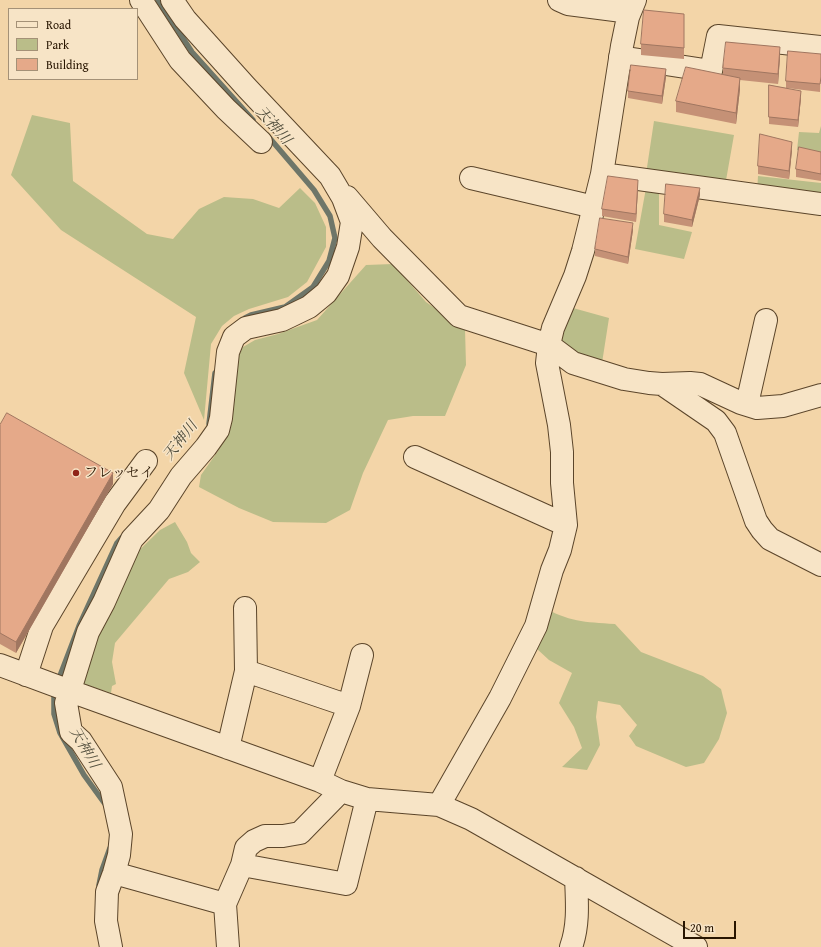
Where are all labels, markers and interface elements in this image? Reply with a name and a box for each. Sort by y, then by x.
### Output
legend [8,8,138,80]
text: Road [46,16,71,33]
text: Park [46,36,69,53]
text: Building [46,56,89,73]
water label: 天神川 [251,103,295,149]
water label: 天神川 [160,418,202,464]
place label: フレッセイ [84,465,154,481]
marker: フレッセイ [71,468,81,478]
water label: 天神川 [65,724,103,772]
scale bar [685,913,738,939]
text: 20 m [690,919,714,936]

